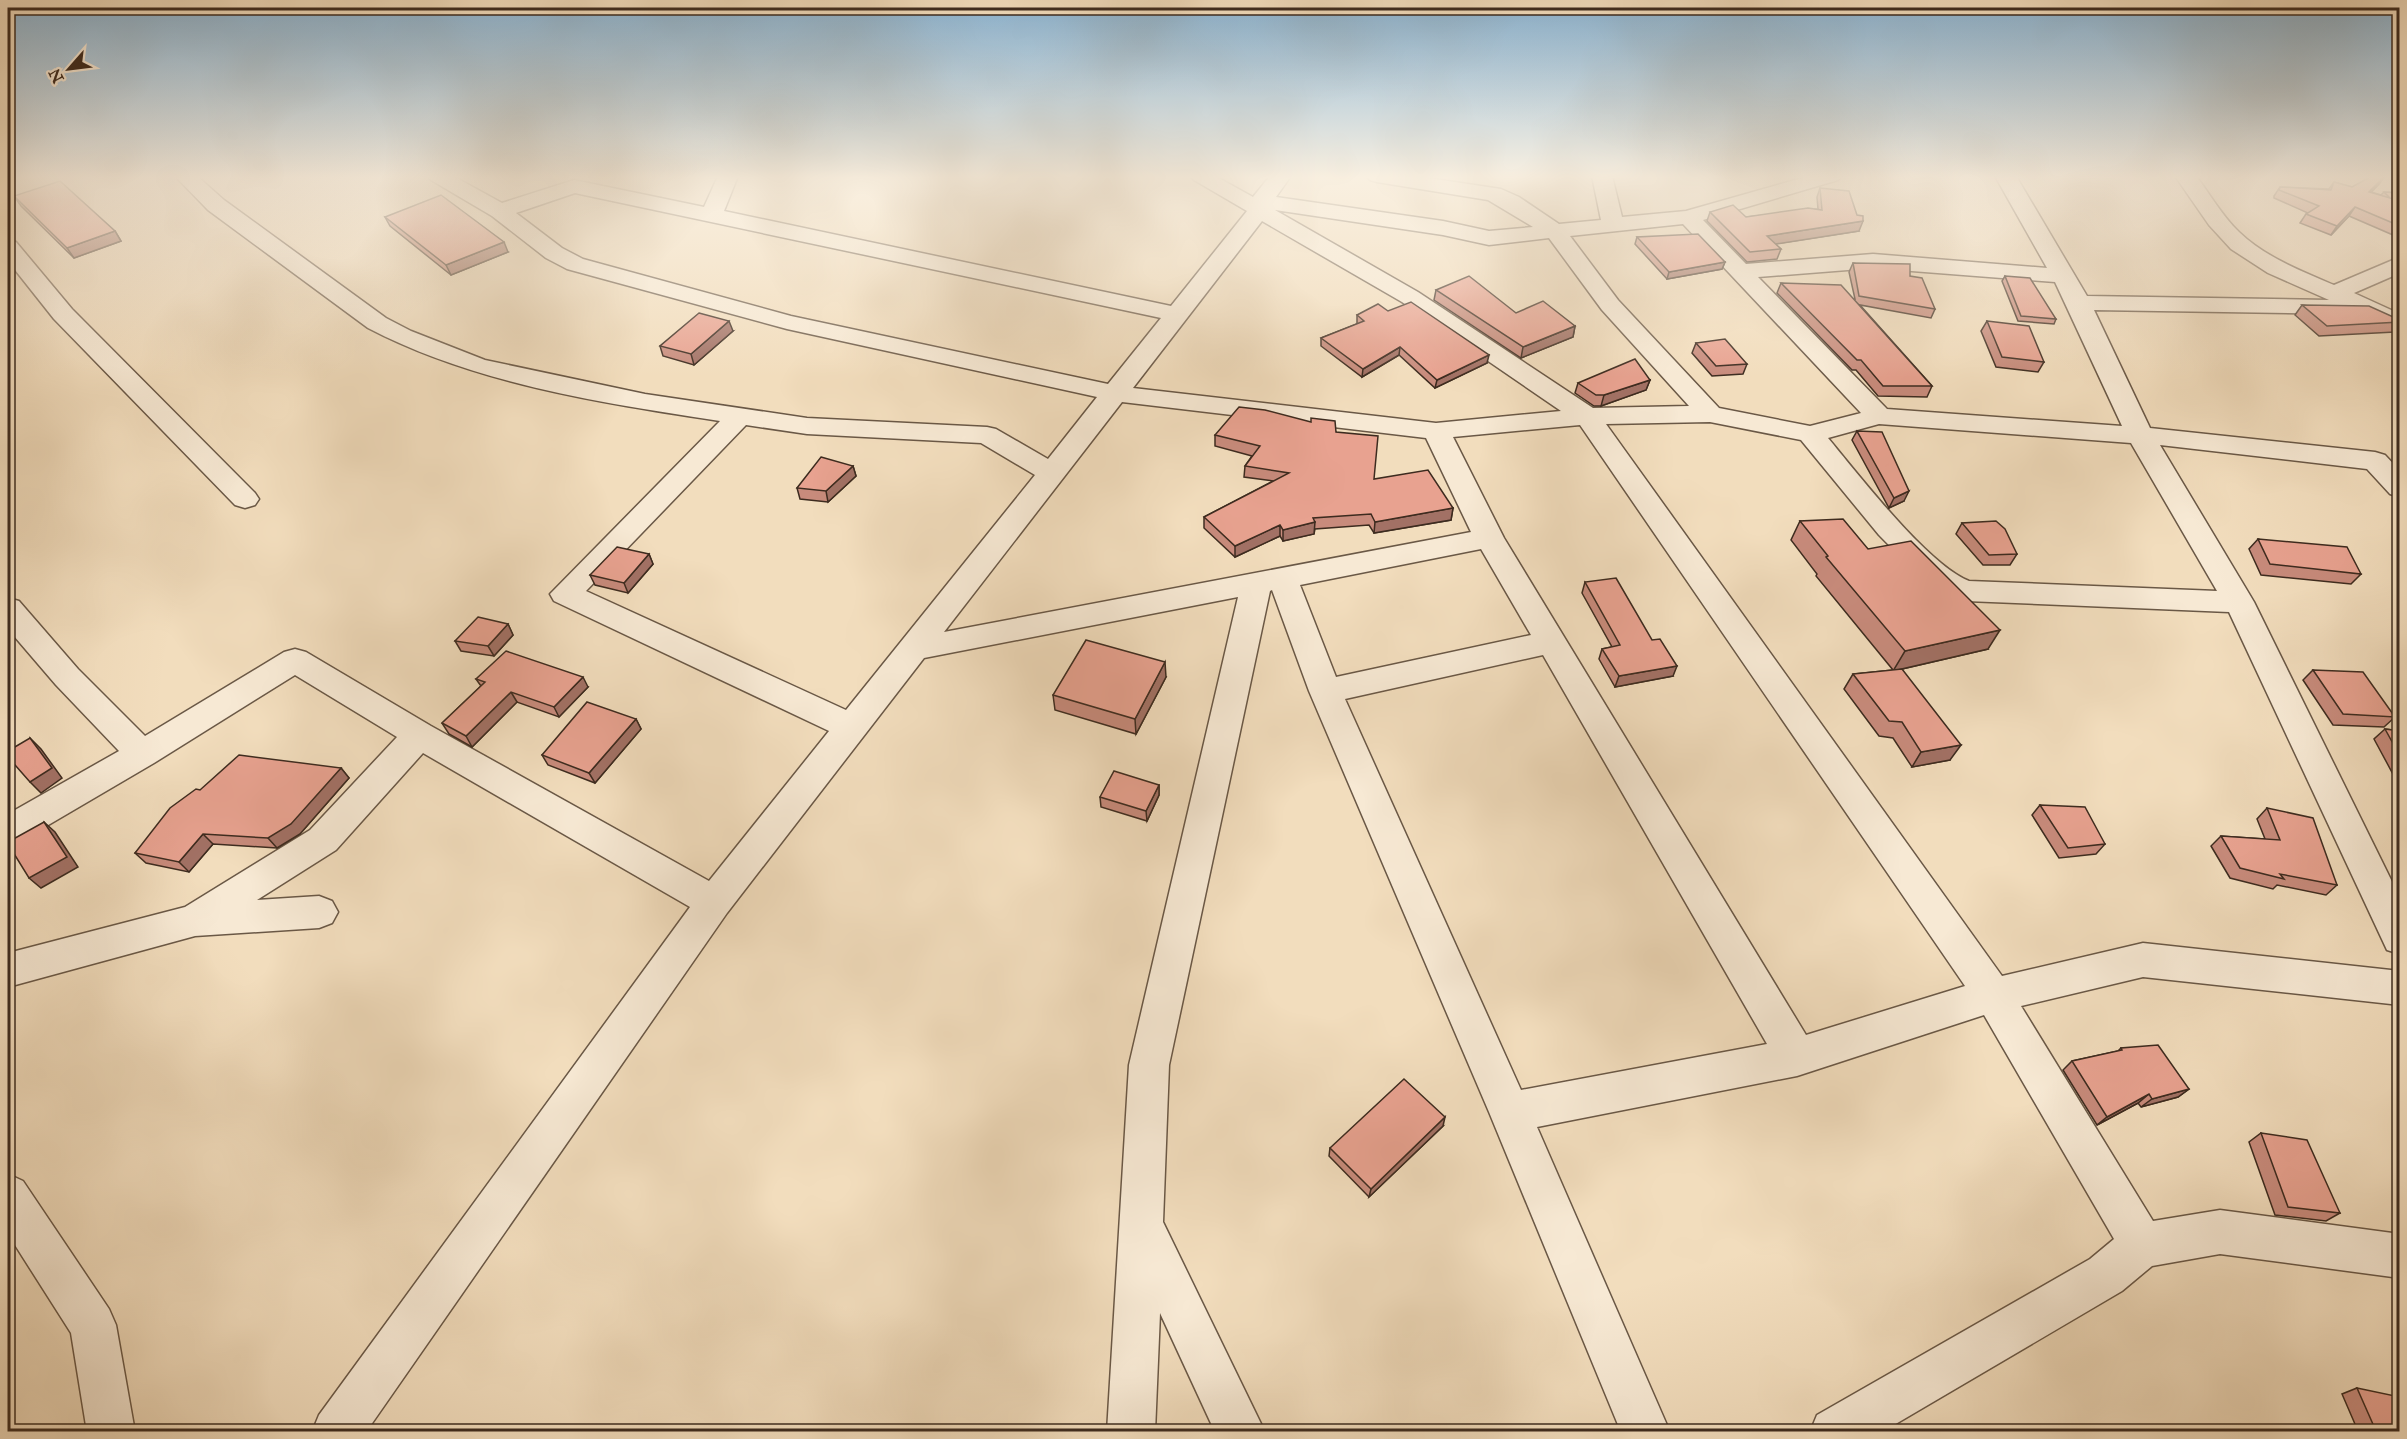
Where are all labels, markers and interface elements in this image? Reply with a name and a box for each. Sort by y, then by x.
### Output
north arrow [39,39,99,99]
text: N [44,65,68,86]

